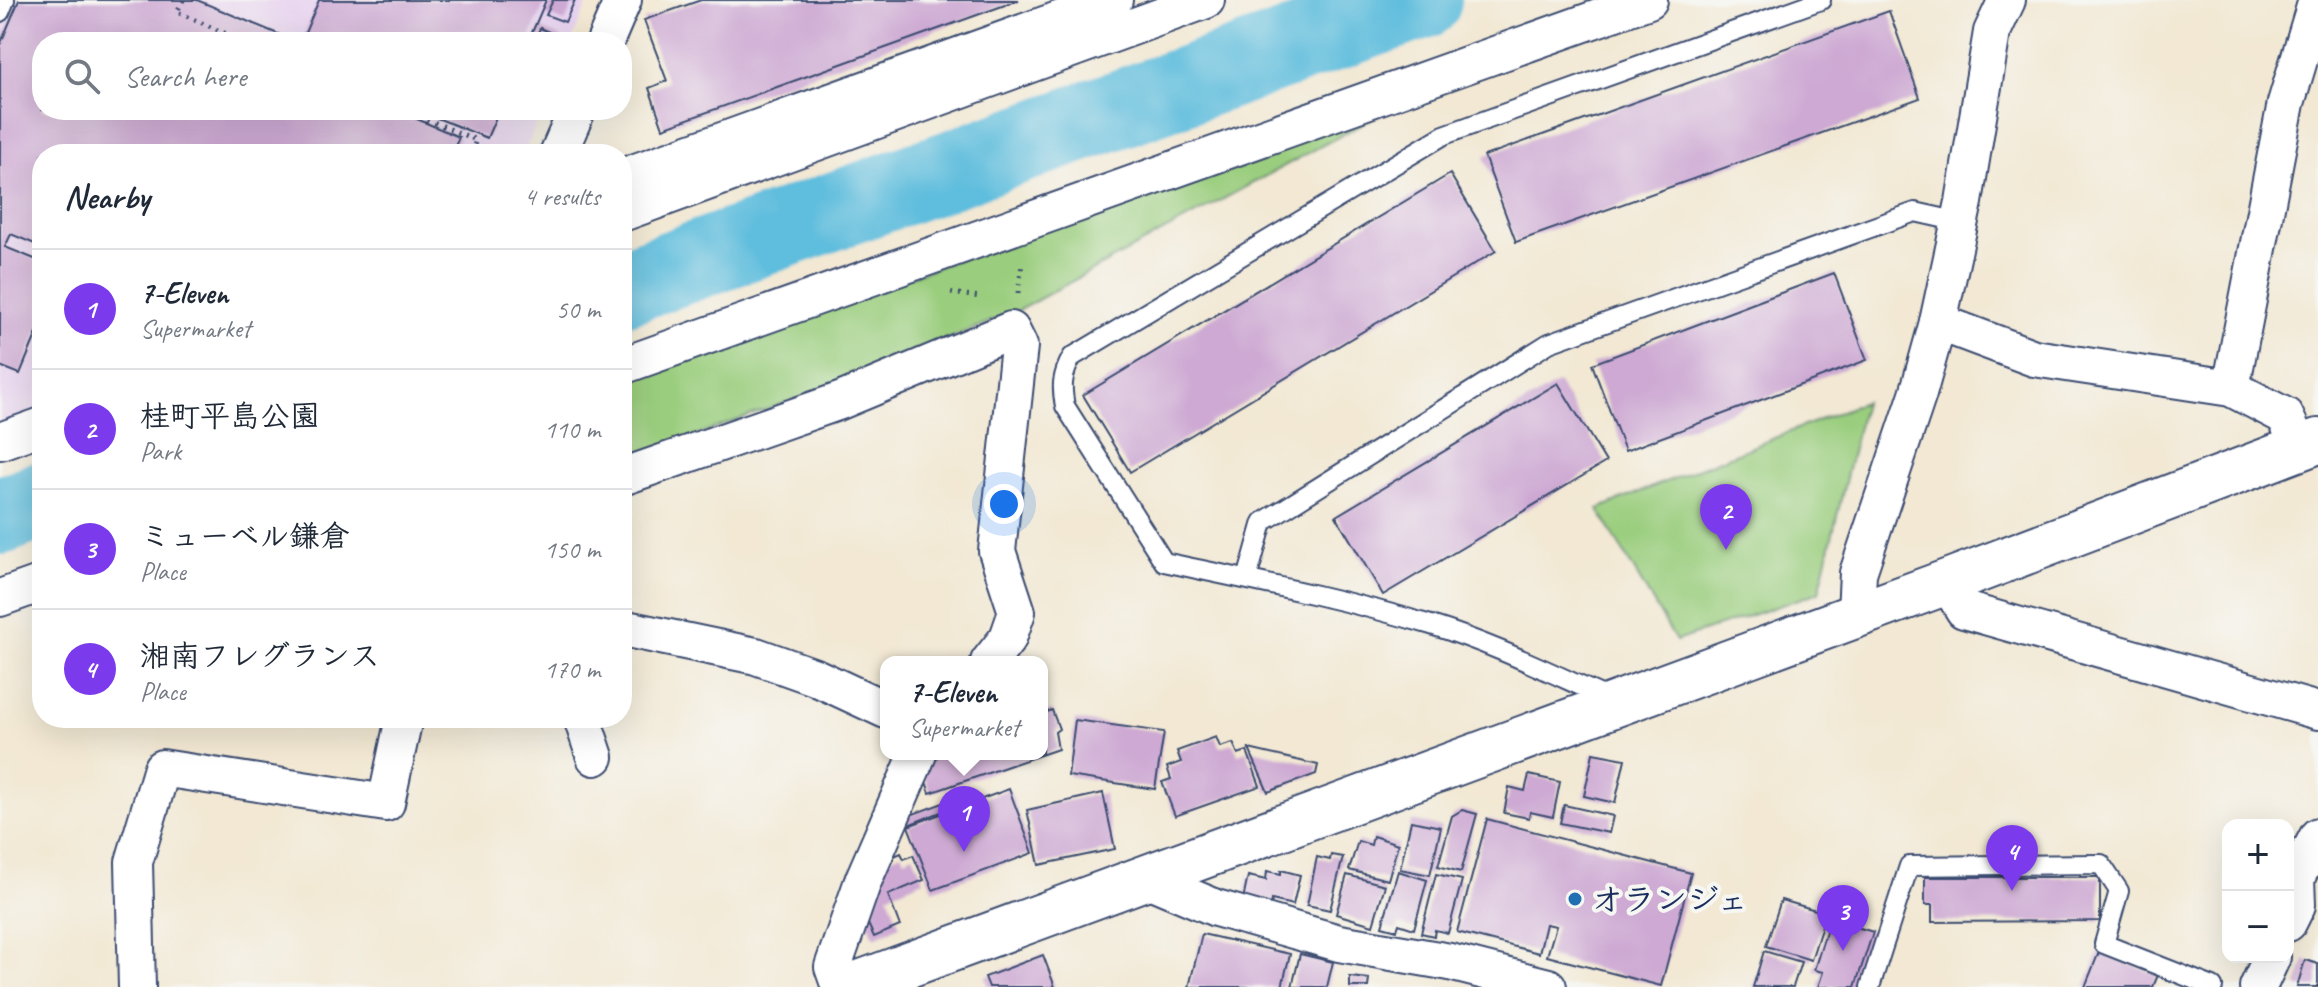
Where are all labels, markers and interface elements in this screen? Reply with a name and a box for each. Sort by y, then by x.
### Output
search box [32,32,632,120]
icon: search [60,54,104,98]
text: Search here [124,57,246,95]
text: Nearby [64,175,150,218]
text: 4 results [524,180,600,213]
text: 7-Eleven [140,274,228,312]
text: 1 [84,293,96,326]
text: 50 m [556,293,600,326]
text: Supermarket [140,312,251,345]
text: 桂町平島公園 [140,397,320,435]
text: 2 [84,413,96,446]
text: 110 m [544,413,600,446]
text: Park [140,435,181,468]
your location [984,484,1024,524]
pin: 2 [1700,484,1752,550]
text: ミューベル鎌倉 [140,517,349,555]
text: 3 [84,533,96,566]
text: 150 m [544,533,600,566]
text: Place [140,555,186,588]
text: 湘南フレグランス [140,637,380,675]
text: 4 [84,653,96,686]
text: 170 m [544,653,600,686]
popup [880,656,1048,760]
text: 7-Eleven [909,673,997,711]
text: Place [140,675,186,708]
text: Supermarket [909,711,1019,744]
pin: 1 [938,786,990,852]
map controls [2222,819,2294,963]
button: + [2222,819,2294,891]
pin: 4 [1986,825,2038,891]
place label: オランジェ [1591,879,1748,920]
pin: 3 [1817,885,1869,951]
marker: オランジェ [1566,890,1584,908]
button: − [2222,891,2294,963]

